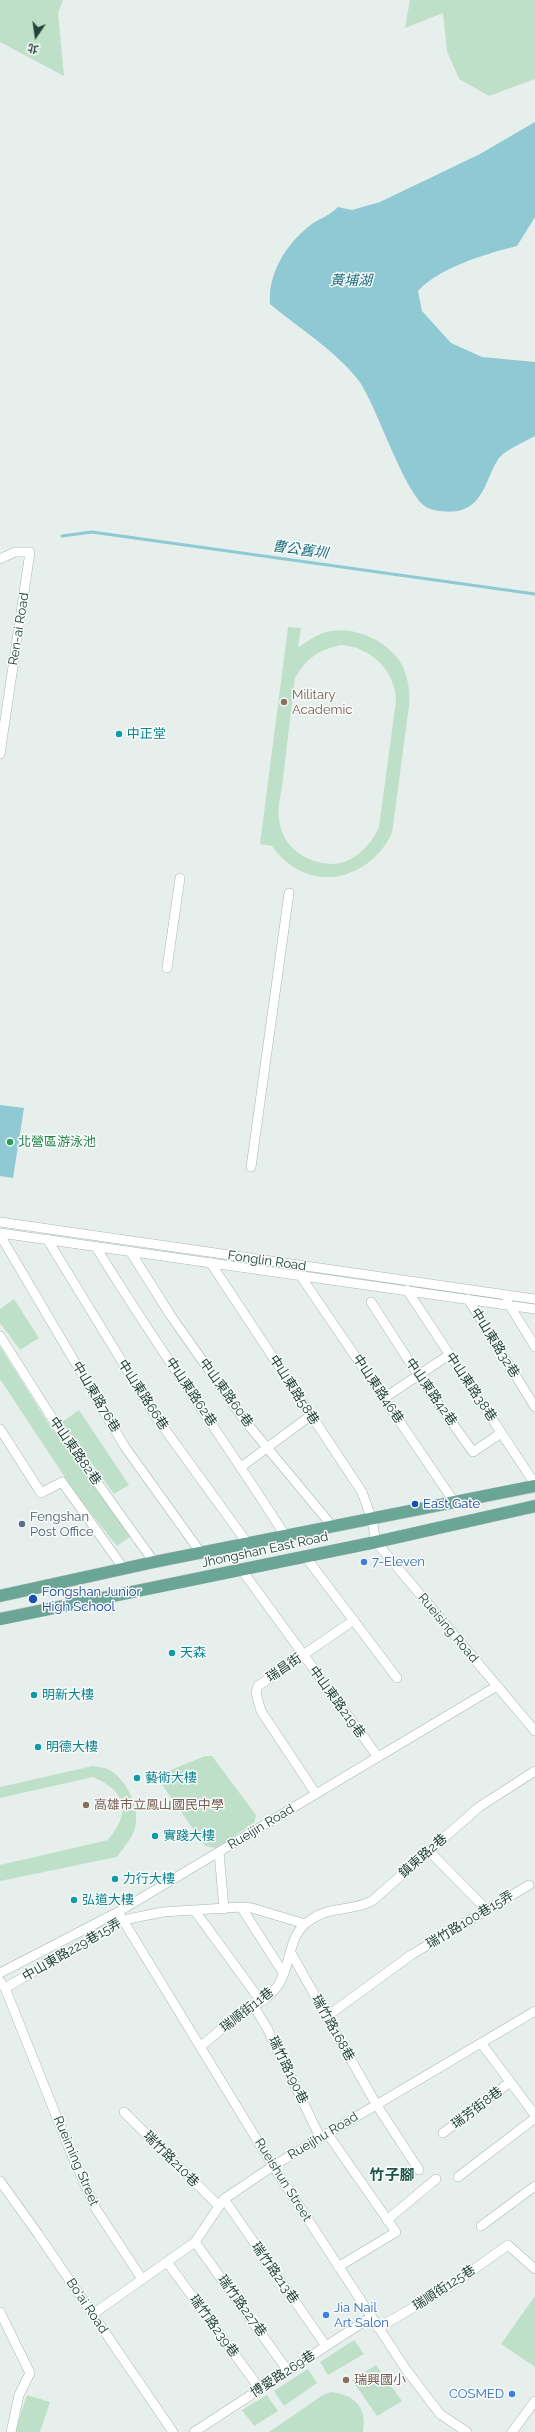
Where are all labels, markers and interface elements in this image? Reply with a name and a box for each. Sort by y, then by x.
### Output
north arrow [16,16,56,56]
text: 北 [26,41,40,56]
water label: 黃埔湖 [330,273,372,289]
water label: 曹公舊圳 [271,538,329,562]
street label: Ren-ai Road [6,592,32,666]
place label: Military Academic [292,687,352,718]
marker: Military Academic [279,697,289,707]
place label: 中正堂 [127,726,166,742]
marker: 中正堂 [114,729,124,739]
place label: 北營區游泳池 [18,1134,96,1150]
marker: 北營區游泳池 [5,1137,15,1147]
street label: Fonglin Road [227,1248,307,1274]
street label: 中山東路32巷 [468,1305,522,1381]
street label: 中山東路38巷 [442,1350,500,1424]
street label: 中山東路58巷 [266,1352,322,1428]
street label: 中山東路46巷 [349,1352,407,1426]
street label: 中山東路62巷 [162,1355,220,1429]
street label: 中山東路42巷 [402,1355,460,1429]
street label: 中山東路60巷 [196,1356,256,1430]
street label: 中山東路66巷 [114,1357,172,1433]
street label: 中山東路76巷 [69,1359,123,1435]
street label: 中山東路82巷 [46,1414,104,1488]
place label: East Gate [423,1496,480,1512]
marker: East Gate [410,1499,420,1509]
place label: Fengshan Post Office [30,1509,94,1540]
marker: Fengshan Post Office [17,1519,27,1529]
street label: Jhongshan East Road [200,1529,330,1571]
place label: 7-Eleven [372,1554,425,1570]
marker: 7-Eleven [359,1557,369,1567]
place label: Fongshan Junior High School [42,1584,141,1615]
street label: Rueising Road [414,1590,482,1666]
marker: Fongshan Junior High School [27,1593,39,1605]
place label: 天森 [180,1645,206,1661]
marker: 天森 [167,1648,177,1658]
street label: 瑞昌街 [263,1651,305,1685]
street label: 中山東路219巷 [306,1663,368,1741]
place label: 明新大樓 [42,1687,94,1703]
marker: 明新大樓 [29,1690,39,1700]
place label: 明德大樓 [46,1739,98,1755]
marker: 明德大樓 [33,1742,43,1752]
place label: 藝術大樓 [145,1770,197,1786]
marker: 藝術大樓 [132,1773,142,1783]
place label: 高雄市立鳳山國民中學 [94,1797,224,1813]
marker: 高雄市立鳳山國民中學 [81,1800,91,1810]
street label: Rueijin Road [225,1801,297,1853]
place label: 實踐大樓 [163,1828,215,1844]
marker: 實踐大樓 [150,1831,160,1841]
street label: 鎮東路2巷 [396,1831,450,1881]
place label: 力行大樓 [123,1871,175,1887]
marker: 力行大樓 [110,1874,120,1884]
street label: 瑞竹路100巷15弄 [423,1888,517,1952]
place label: 弘道大樓 [82,1892,134,1908]
marker: 弘道大樓 [69,1895,79,1905]
street label: 中山東路229巷15弄 [20,1915,124,1985]
street label: 瑞順街11巷 [217,1984,277,2036]
street label: 瑞竹路168巷 [308,1992,358,2064]
street label: 瑞竹路190巷 [265,2034,311,2106]
street label: 瑞芳街8巷 [448,2084,506,2132]
street label: Rueijhu Road [285,2109,361,2163]
street label: Rueiming Street [50,2114,102,2208]
street label: 瑞竹路210巷 [140,2128,202,2190]
street label: Rueishun Street [251,2136,315,2224]
district label: 竹子腳 [370,2166,414,2184]
street label: 瑞竹路213巷 [248,2239,302,2307]
street label: 瑞順街125巷 [410,2262,478,2314]
street label: 瑞竹路227巷 [214,2272,270,2340]
street label: Bo'ai Road [63,2275,111,2337]
street label: 瑞竹路239巷 [186,2292,242,2360]
place label: Jia Nail Art Salon [334,2300,389,2331]
marker: Jia Nail Art Salon [321,2310,331,2320]
street label: 博愛路269巷 [248,2347,318,2401]
place label: 瑞興國小 [354,2372,406,2388]
marker: 瑞興國小 [341,2375,351,2385]
place label: COSMED [449,2386,504,2402]
marker: COSMED [507,2389,517,2399]

